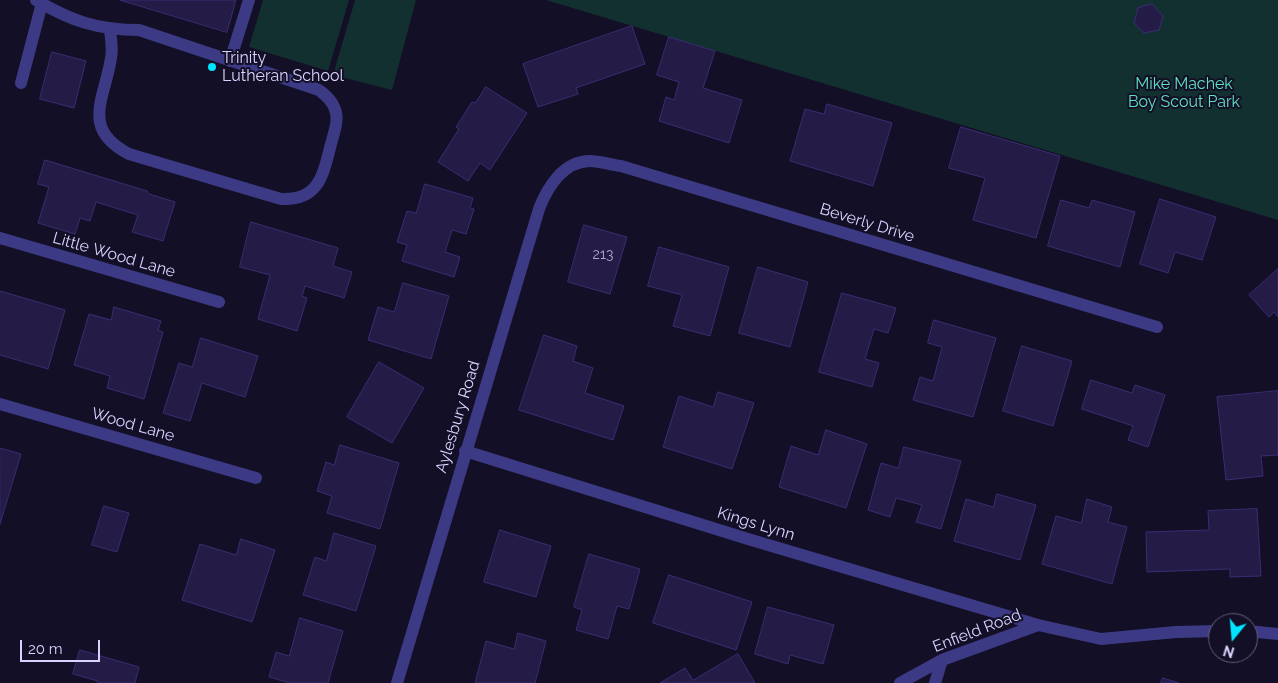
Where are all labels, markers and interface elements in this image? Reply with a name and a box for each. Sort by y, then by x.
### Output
place label: Trinity Lutheran School [222,48,344,86]
marker: Trinity Lutheran School [206,61,218,73]
park label: Mike Machek Boy Scout Park [1128,74,1240,112]
street label: Beverly Drive [817,199,917,247]
street label: Little Wood Lane [50,228,178,282]
house number: 213 [593,247,613,263]
street label: Aylesbury Road [432,358,484,476]
street label: Wood Lane [89,404,177,446]
street label: Kings Lynn [715,503,797,545]
street label: Enfield Road [930,605,1024,657]
north arrow [1208,613,1258,663]
scale bar [22,630,102,662]
text: 20 m [28,640,63,658]
text: N [1221,642,1236,661]

